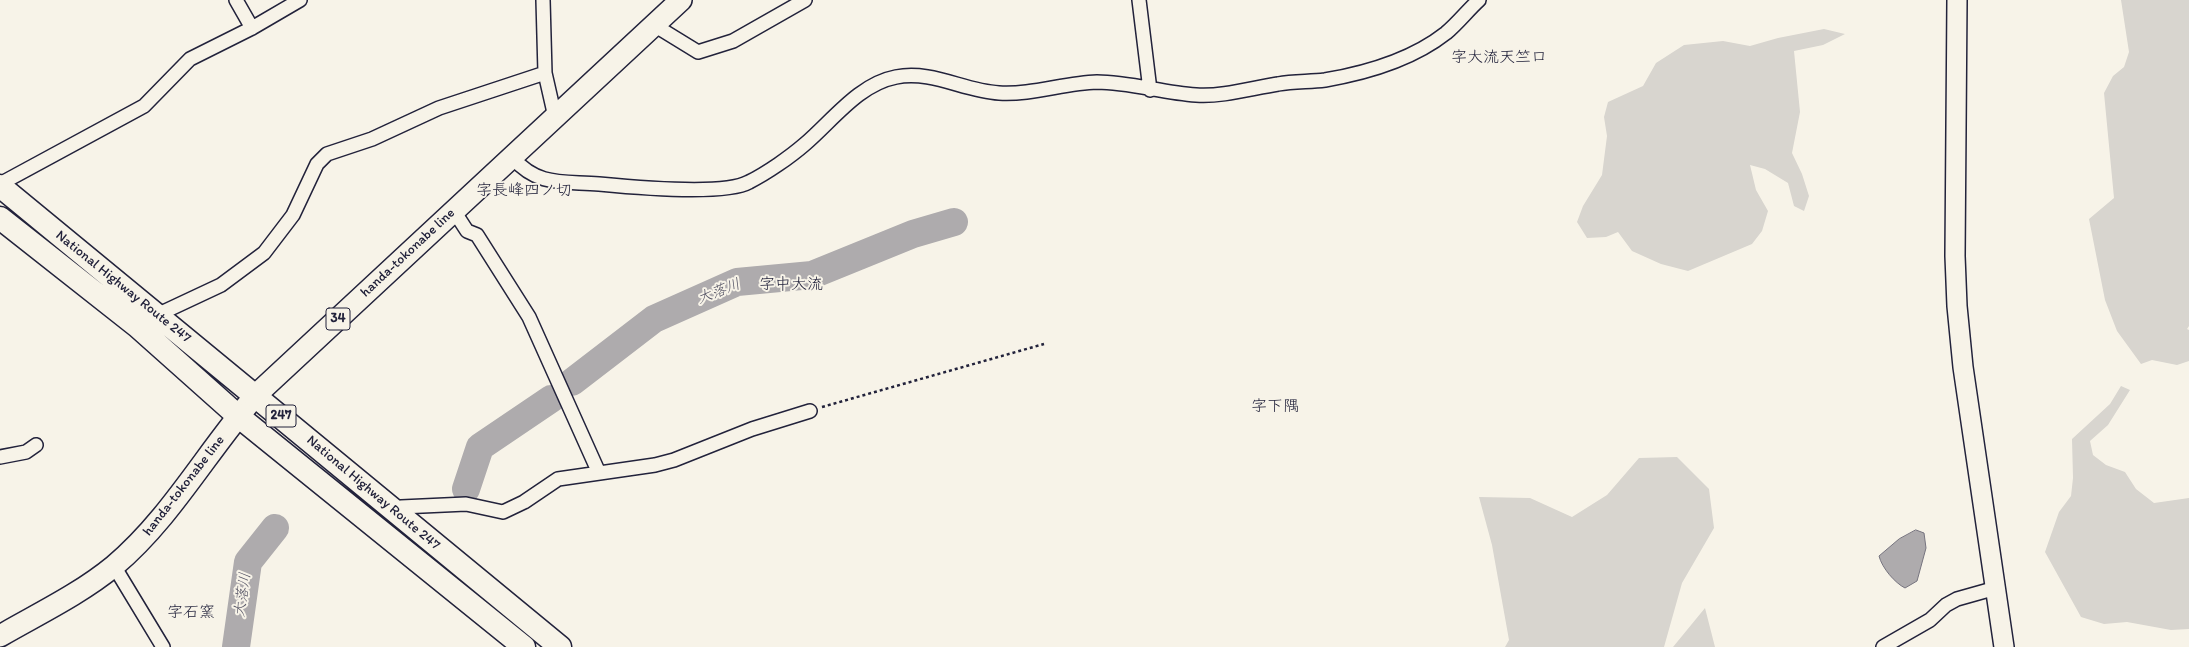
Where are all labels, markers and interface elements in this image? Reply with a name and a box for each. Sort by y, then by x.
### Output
district label: 字大流天竺口 [1451,48,1547,68]
district label: 字長峰四ノ切 [476,181,572,201]
street label: handa-tokonabe line [357,205,459,301]
street label: National Highway Route 247 [52,227,194,347]
district label: 字中大流 [759,275,823,295]
water label: 大落川 [695,276,743,308]
road number: 34 [326,308,350,330]
district label: 字下隅 [1251,397,1299,417]
road number: 247 [266,405,296,427]
street label: handa-tokonabe line [140,432,228,540]
street label: National Highway Route 247 [303,432,443,554]
water label: 大落川 [231,571,255,619]
district label: 字石窯 [167,603,215,623]

